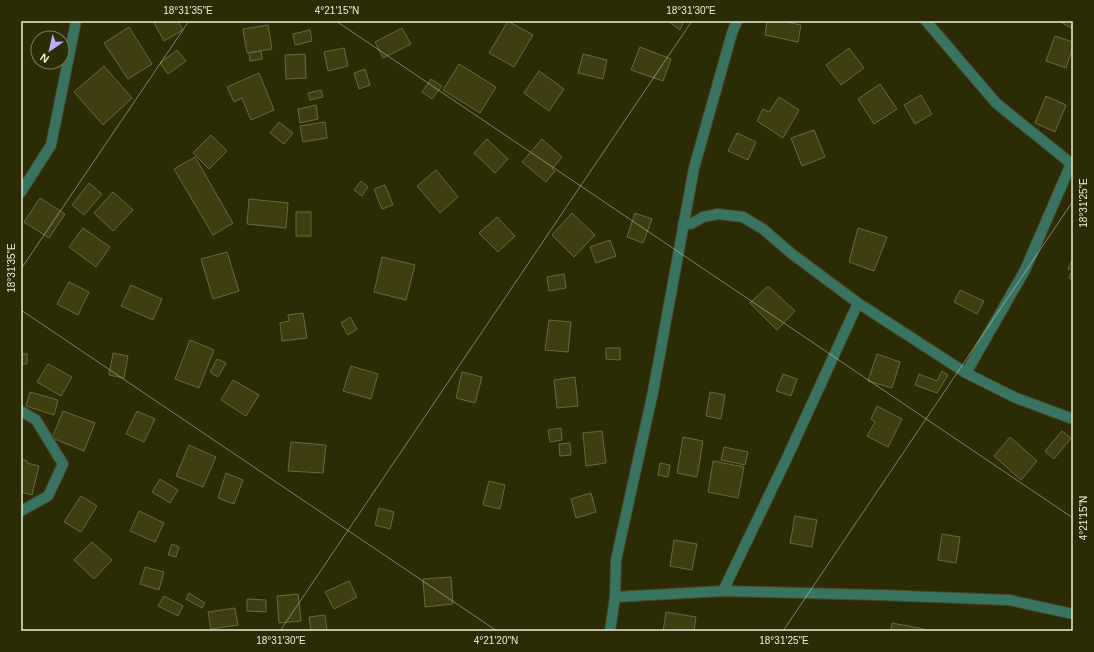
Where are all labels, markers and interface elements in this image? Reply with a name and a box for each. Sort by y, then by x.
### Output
text: 18°31'35"E [163,5,213,16]
text: 4°21'15"N [315,5,359,16]
text: 18°31'30"E [666,5,716,16]
north arrow [30,30,70,70]
text: N [38,51,51,65]
text: 18°31'25"E [1078,178,1089,228]
text: 18°31'35"E [6,243,17,293]
text: 4°21'15"N [1078,496,1089,540]
text: 18°31'30"E [256,635,306,646]
text: 4°21'20"N [474,635,518,646]
text: 18°31'25"E [759,635,809,646]

